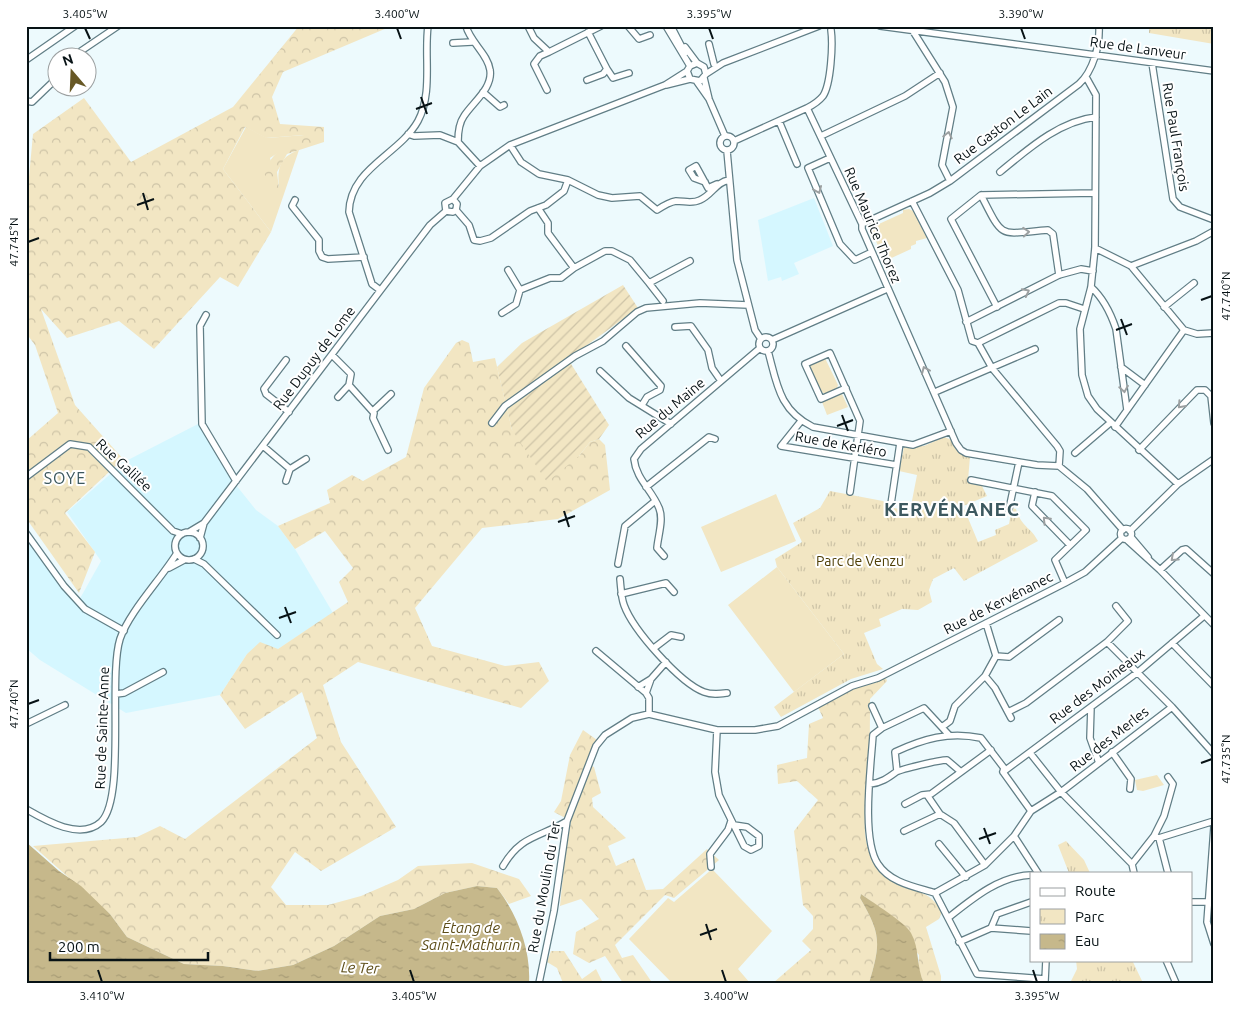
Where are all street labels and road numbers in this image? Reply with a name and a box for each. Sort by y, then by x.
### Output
street label: Rue de Lanveur [1089,33,1188,63]
street label: Rue Paul François [1160,82,1192,192]
street label: Rue Gaston Le Lain [951,83,1055,167]
street label: Rue Maurice Thorez [841,165,905,285]
street label: Rue Dupuy de Lome [270,303,358,413]
street label: Rue du Maine [632,374,708,442]
street label: Rue de Kerléro [794,428,888,460]
street label: Rue Galilée [93,435,155,495]
street label: Rue de Kervénanec [941,568,1056,637]
street label: Rue des Moineaux [1046,645,1148,727]
street label: Rue de Sainte-Anne [92,666,112,790]
street label: Rue des Merles [1066,703,1152,775]
street label: Rue du Moulin du Ter [525,819,564,954]

